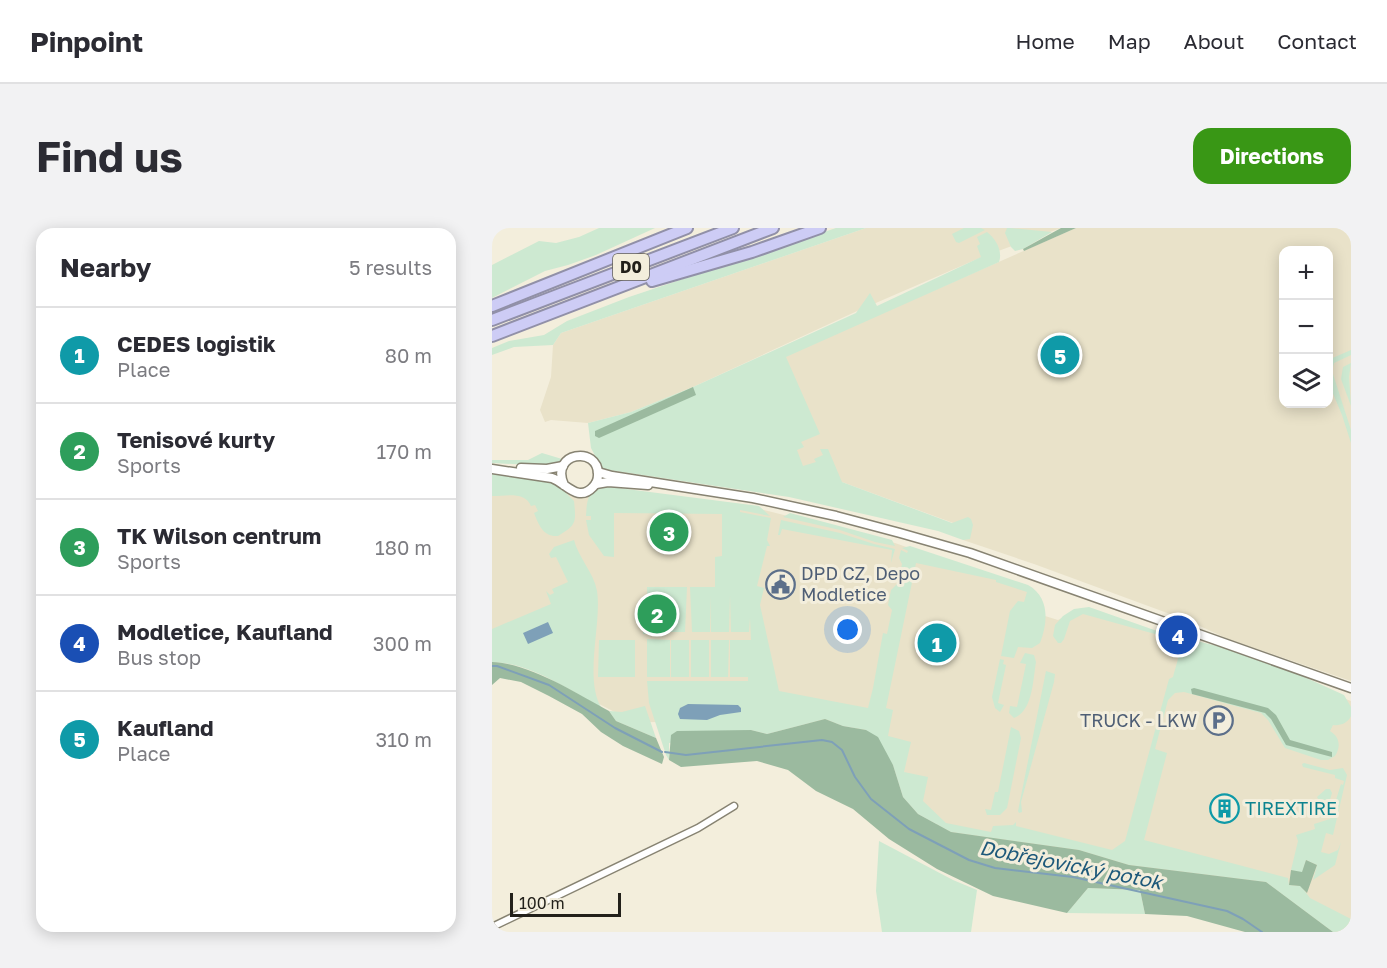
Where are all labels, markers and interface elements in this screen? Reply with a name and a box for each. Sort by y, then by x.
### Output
text: Pinpoint [30,25,143,58]
text: Home [1015,28,1075,54]
text: Map [1108,28,1151,54]
text: About [1184,28,1244,54]
text: Contact [1277,28,1357,54]
button: Directions [1193,128,1351,184]
text: Find us [36,131,183,181]
map controls [1279,246,1333,408]
button: + [1279,246,1333,300]
text: Nearby [60,252,151,283]
road number: D0 [613,254,649,280]
text: 5 results [349,255,432,279]
button: − [1279,300,1333,354]
text: CEDES logistik [117,330,276,357]
pin: 5 [1040,332,1080,378]
text: 1 [74,343,85,367]
text: 80 m [385,343,432,367]
button: layers [1279,354,1333,408]
text: Place [117,357,170,381]
text: Tenisové kurty [117,426,275,453]
text: 2 [73,439,86,463]
text: 170 m [377,439,432,463]
text: Sports [117,453,181,477]
pin: 3 [650,510,688,554]
text: TK Wilson centrum [117,522,321,549]
text: 3 [73,535,86,559]
text: 180 m [375,535,432,559]
text: Sports [117,549,181,573]
place label: DPD CZ, Depo Modletice [801,562,920,605]
public building icon: DPD CZ, Depo Modletice [764,568,796,600]
pin: 2 [638,592,676,636]
pin: 4 [1158,612,1198,658]
your location [833,615,862,644]
text: Modletice, Kaufland [117,618,333,645]
pin: 1 [918,620,956,666]
text: 4 [73,631,86,655]
text: 300 m [373,631,432,655]
text: Bus stop [117,645,201,669]
parking icon: TRUCK - LKW [1202,705,1234,737]
place label: TRUCK - LKW [1080,709,1197,731]
text: Kaufland [117,714,214,741]
text: 5 [73,727,86,751]
text: 310 m [376,727,432,751]
text: Place [117,741,170,765]
building icon: TIREXTIRE [1208,793,1240,825]
place label: TIREXTIRE [1245,797,1337,819]
water label: Dobřejovický potok [978,835,1167,895]
scale bar [510,890,621,918]
text: 100 m [519,893,565,913]

